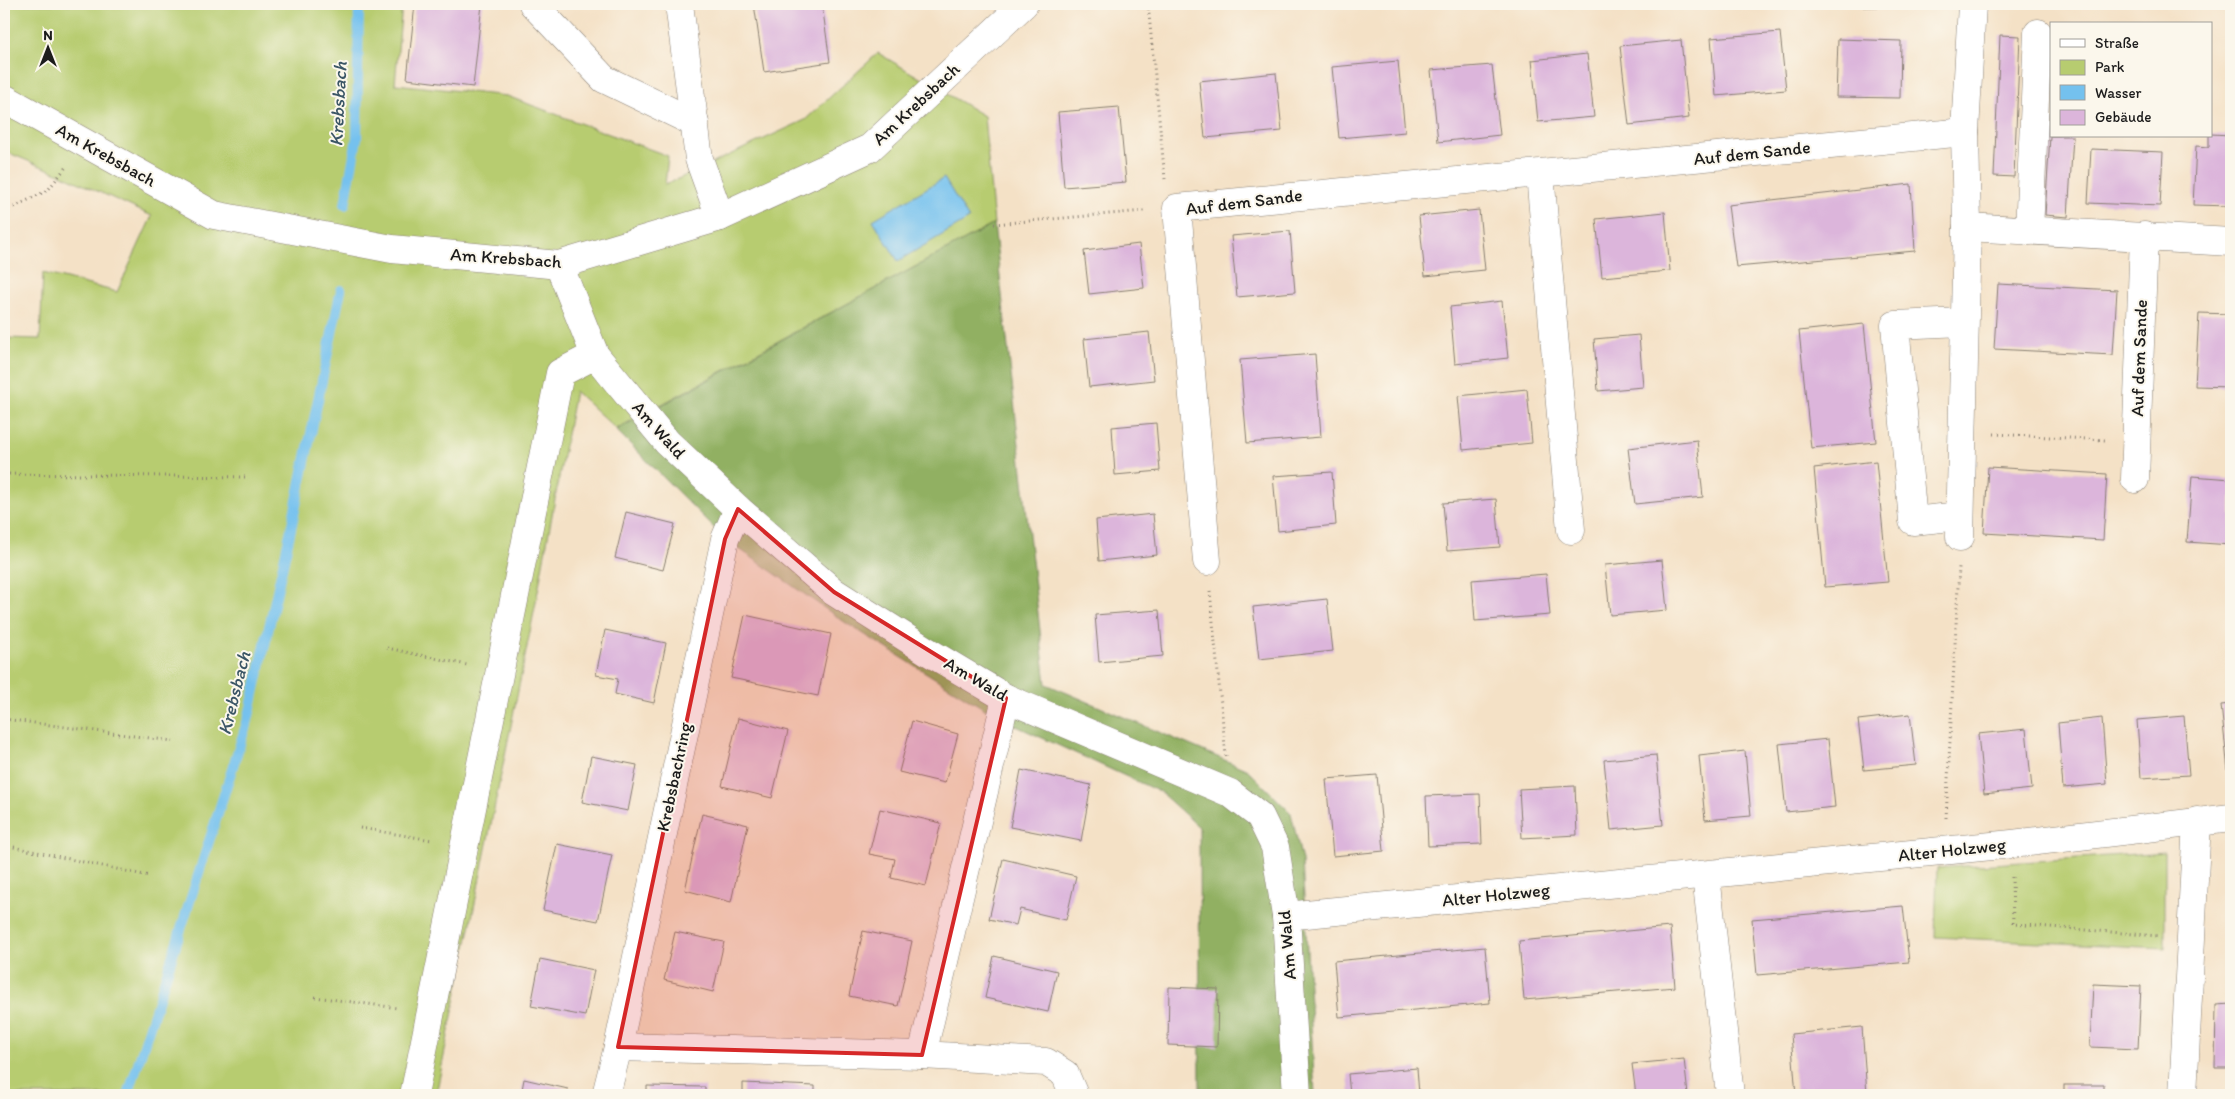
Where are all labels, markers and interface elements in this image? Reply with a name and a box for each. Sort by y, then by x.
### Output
north arrow [22,22,72,72]
legend [2050,22,2212,138]
text: N [43,27,53,44]
text: Straße [2095,34,2139,52]
street label: Am Krebsbach [868,58,964,150]
text: Park [2095,58,2125,76]
water label: Krebsbach [324,60,352,147]
text: Wasser [2095,84,2142,102]
text: Gebäude [2095,108,2152,126]
street label: Am Krebsbach [52,118,160,192]
street label: Auf dem Sande [1693,136,1811,170]
street label: Auf dem Sande [1184,184,1304,220]
street label: Am Krebsbach [450,243,563,273]
street label: Auf dem Sande [2126,299,2152,417]
street label: Am Wald [627,397,691,463]
water label: Krebsbach [213,648,256,737]
street label: Am Wald [940,652,1012,706]
street label: Krebsbachring [652,720,696,834]
street label: Alter Holzweg [1897,833,2008,867]
street label: Alter Holzweg [1441,878,1552,912]
street label: Am Wald [1273,909,1301,981]

